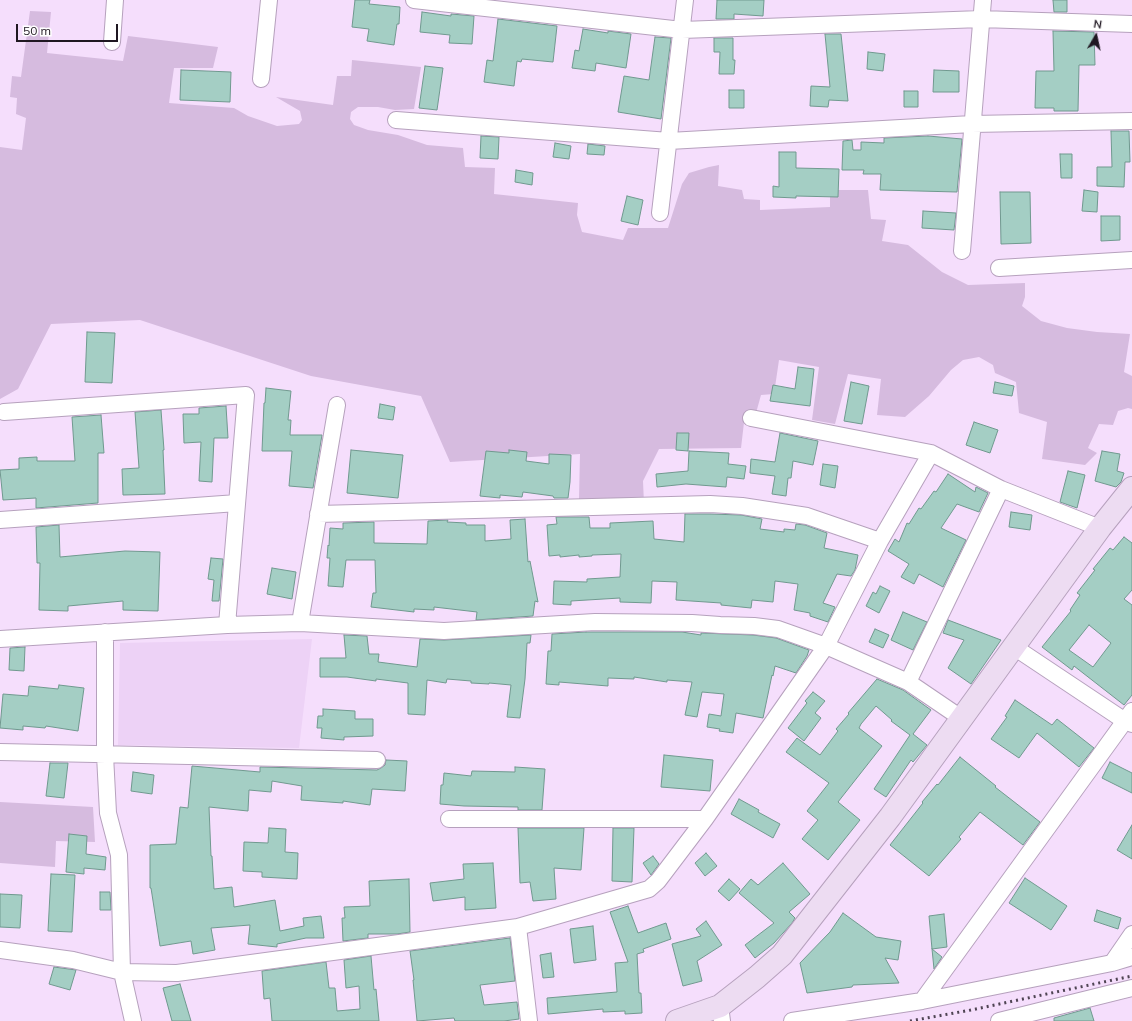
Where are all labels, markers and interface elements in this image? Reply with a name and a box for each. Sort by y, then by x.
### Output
scale bar [18,16,120,42]
north arrow [1076,16,1116,56]
text: N [1093,17,1103,32]
text: 50 m [23,23,51,38]

